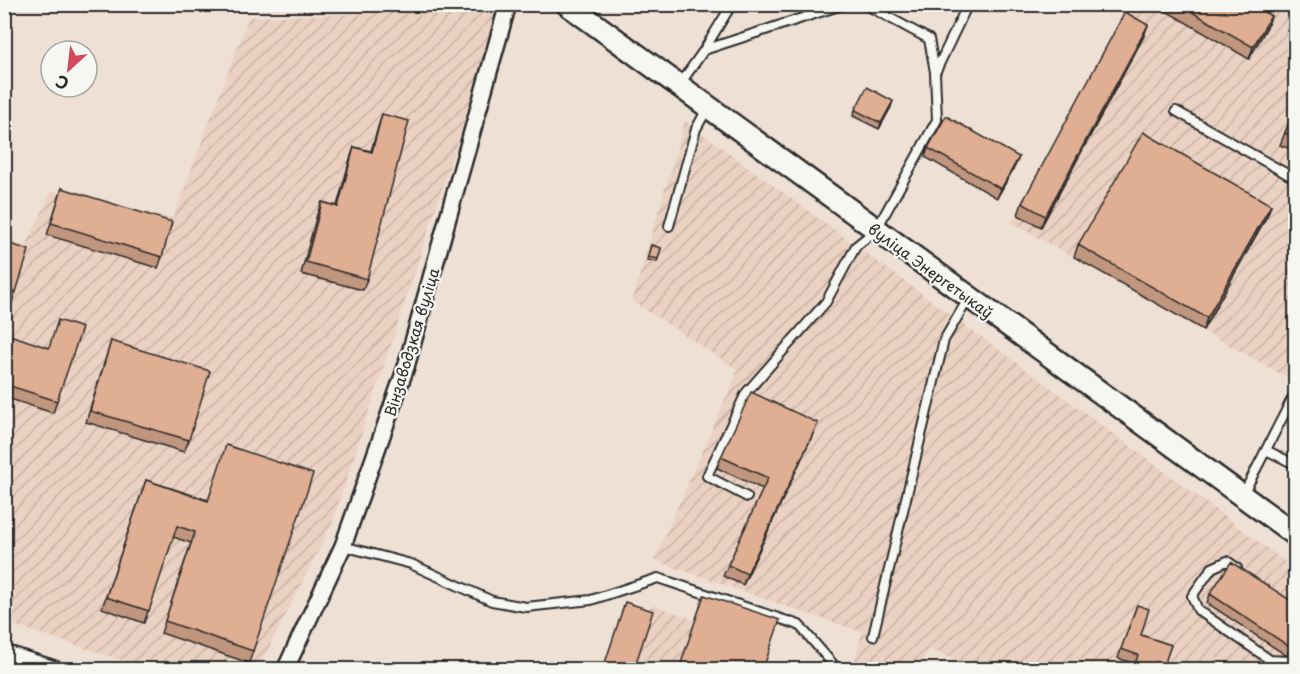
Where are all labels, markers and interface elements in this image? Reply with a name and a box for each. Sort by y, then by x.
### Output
north arrow [39,39,99,99]
text: С [51,70,73,97]
street label: вуліца Энергетыкаў [864,217,998,323]
street label: Вінзаводзкая вуліца [377,264,445,419]

